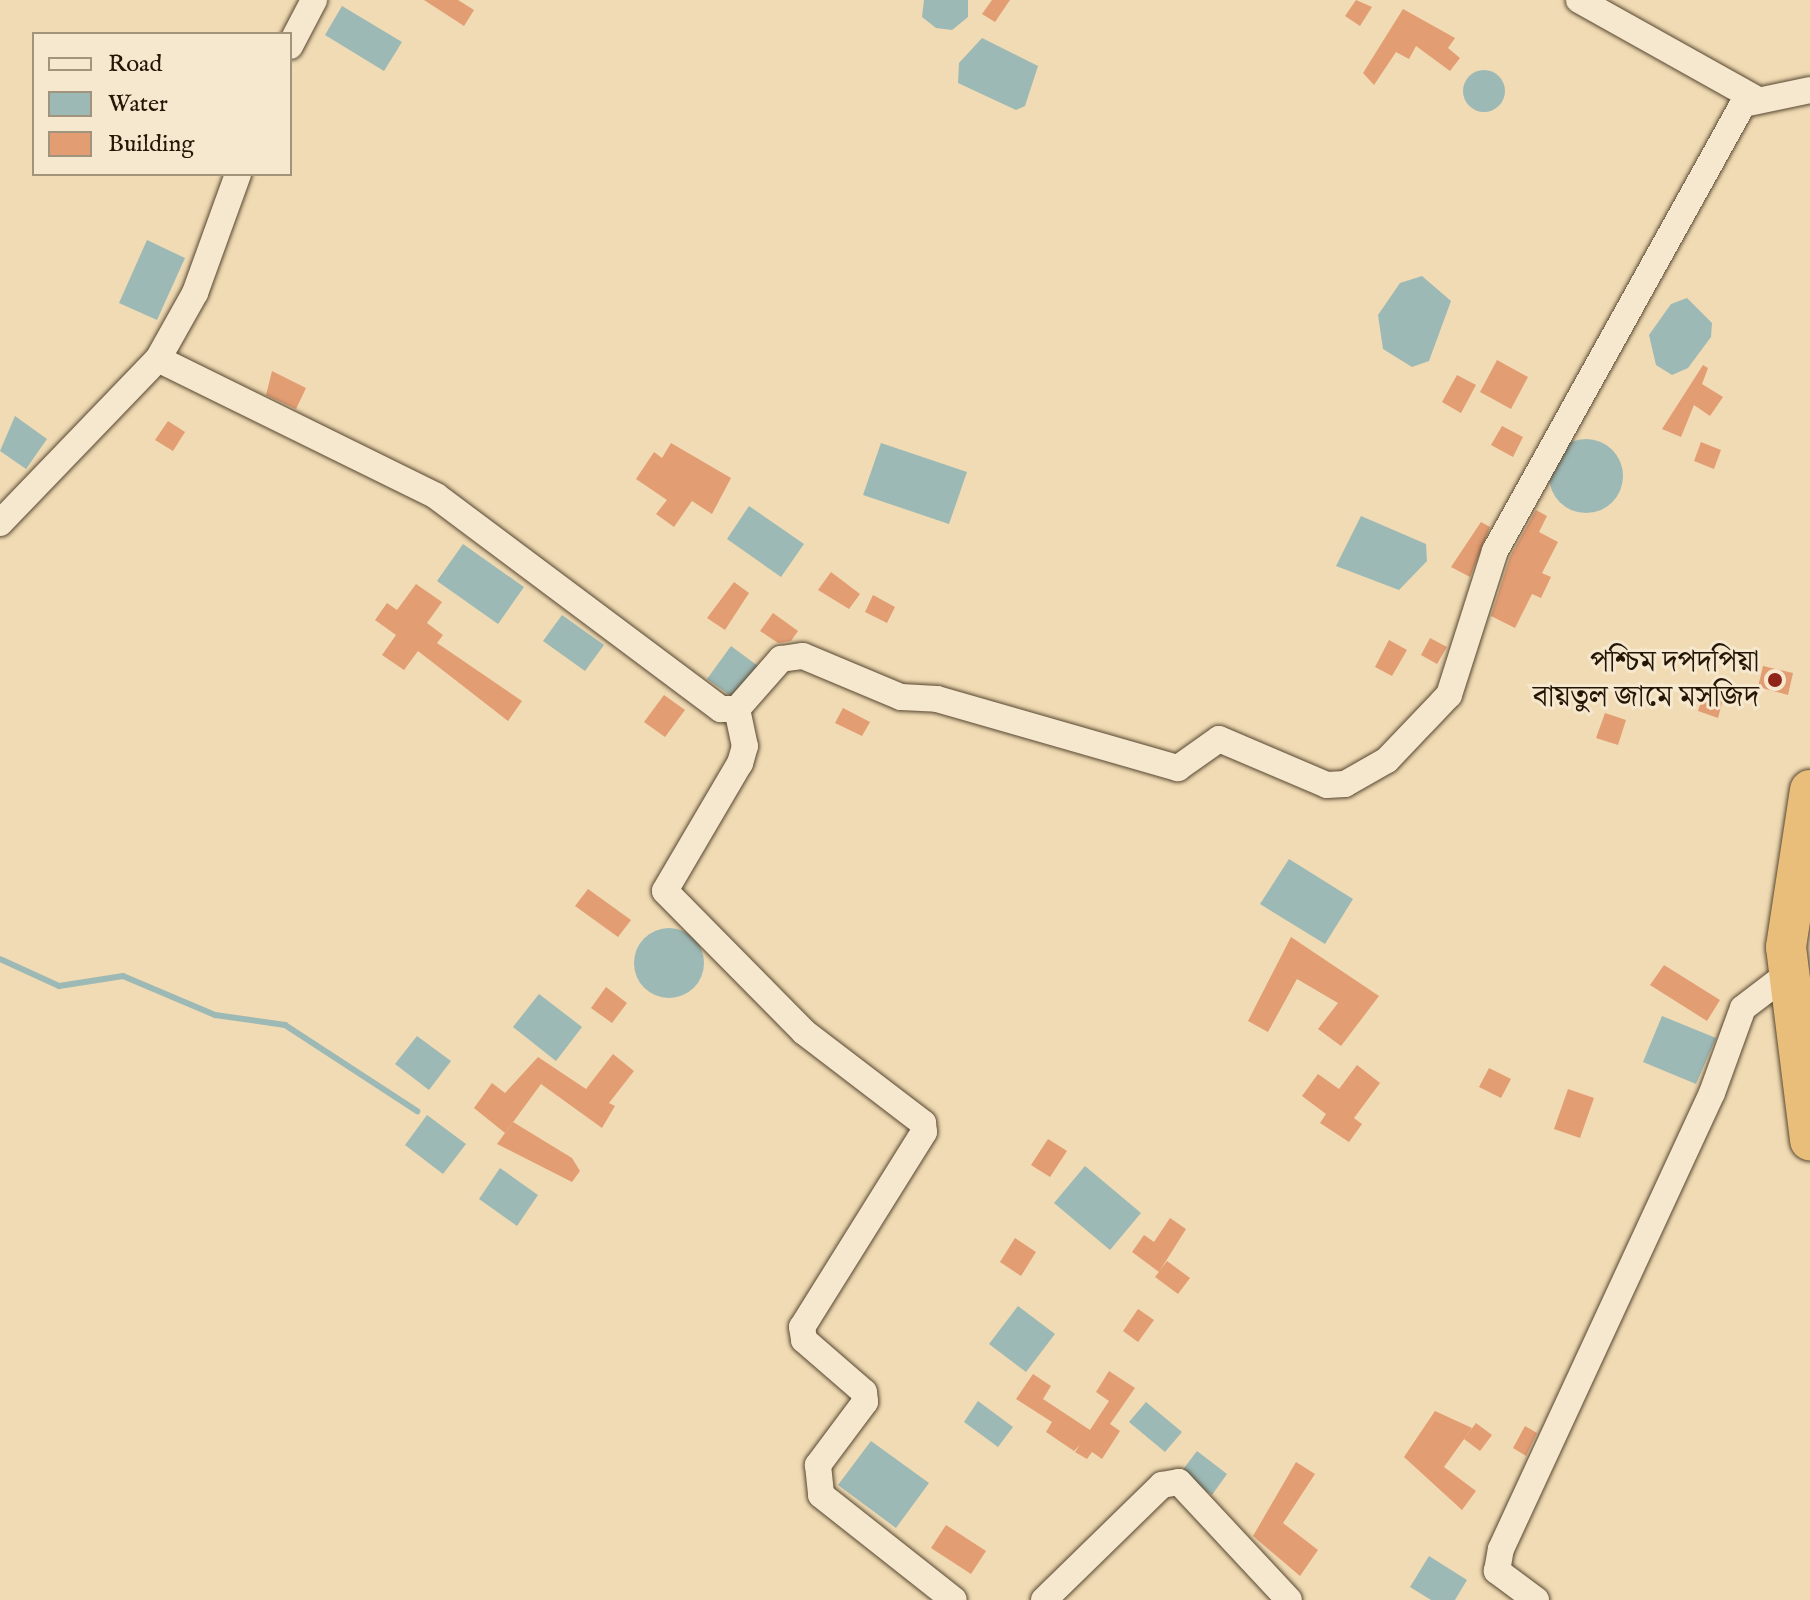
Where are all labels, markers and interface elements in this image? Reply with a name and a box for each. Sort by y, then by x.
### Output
legend [32,32,292,176]
text: Road [108,49,162,80]
text: Water [108,89,168,120]
text: Building [108,129,194,160]
place label: পশ্চিম দপদপিয়া বায়তুল জামে মসজিদ [1533,645,1759,716]
marker: পশ্চিম দপদপিয়া বায়তুল জামে মসজিদ [1766,671,1784,689]

